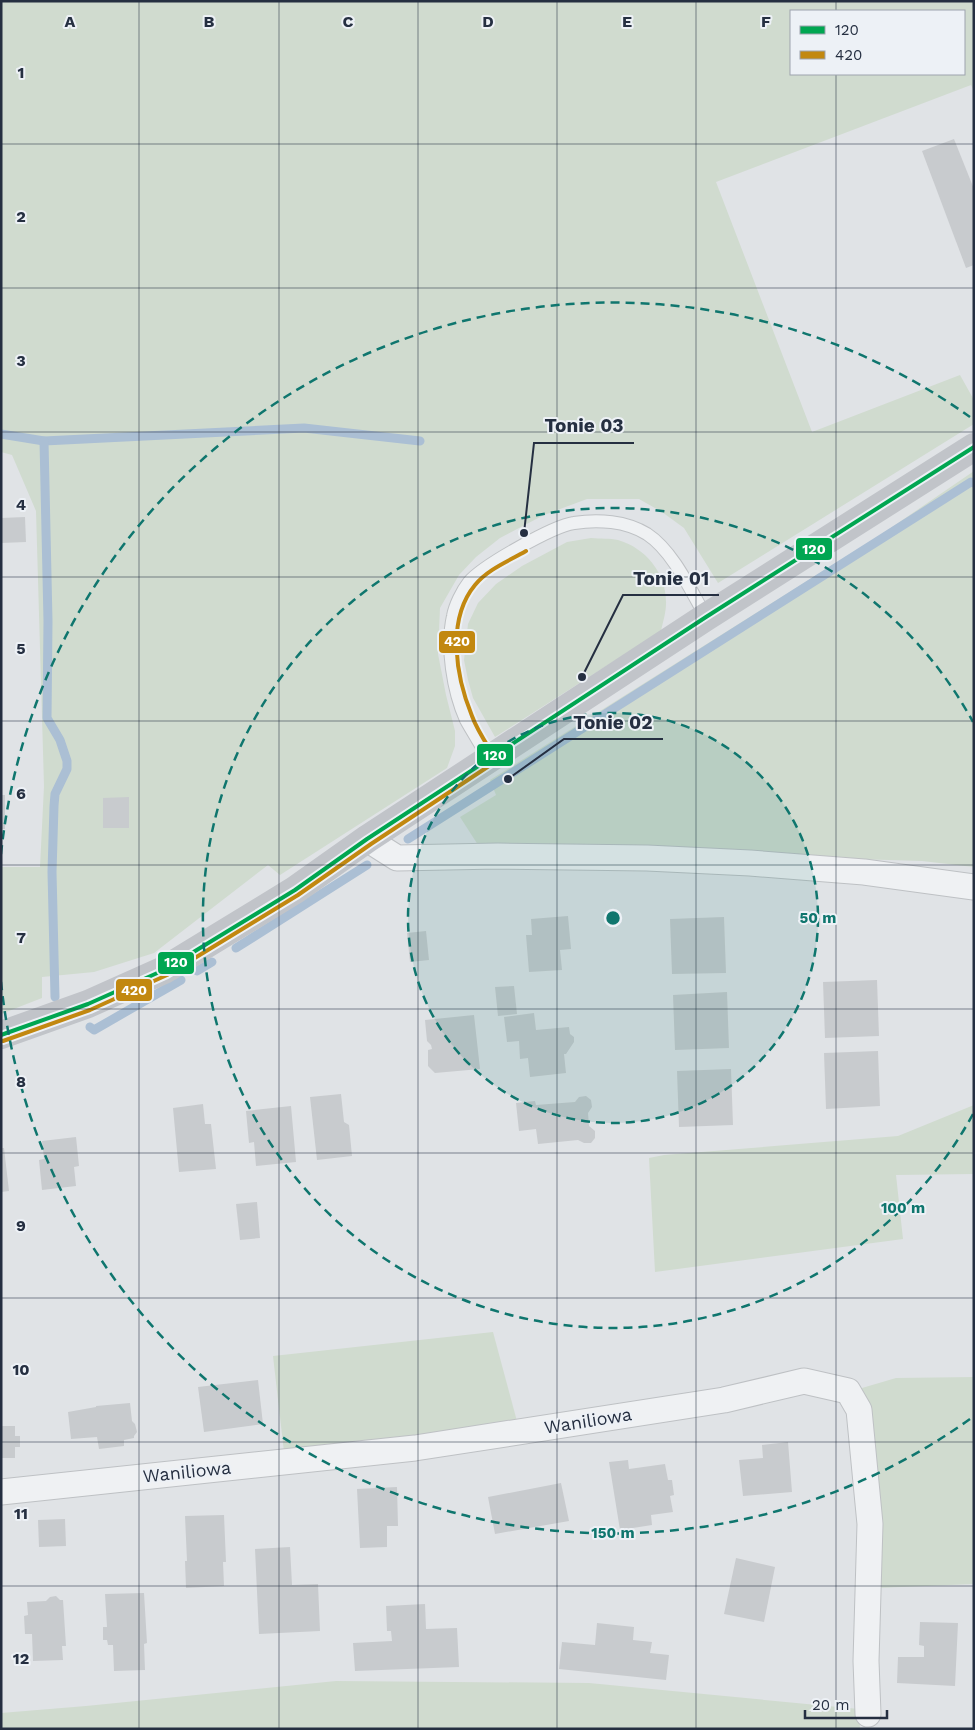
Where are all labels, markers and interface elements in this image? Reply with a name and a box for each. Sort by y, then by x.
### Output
legend [790,10,965,75]
text: A [65,12,76,31]
text: B [204,12,215,31]
text: C [343,12,354,31]
text: D [482,12,494,31]
text: E [622,12,632,31]
text: F [761,12,771,31]
text: 120 [835,21,859,39]
text: 420 [835,46,862,64]
text: 1 [18,63,24,82]
text: 2 [16,207,26,226]
text: 3 [16,351,26,370]
callout: Tonie 03 [534,409,634,443]
text: Tonie 03 [544,414,624,437]
text: 4 [16,495,26,514]
line badge: 120 [795,537,833,561]
text: 120 [802,541,826,557]
callout: Tonie 01 [623,561,719,595]
text: Tonie 01 [633,567,709,590]
line badge: 420 [438,630,476,654]
text: 420 [444,633,470,649]
text: 5 [16,639,26,658]
callout: Tonie 02 [564,705,663,739]
text: Tonie 02 [573,711,653,734]
line badge: 120 [476,743,514,767]
text: 120 [483,747,507,763]
text: 6 [16,784,26,803]
centre of rings [604,909,622,927]
text: 50 m [800,909,836,927]
text: 7 [16,928,26,947]
line badge: 120 [157,951,195,975]
text: 120 [164,954,188,970]
line badge: 420 [115,978,153,1002]
text: 420 [121,982,147,998]
text: 8 [16,1072,26,1091]
text: 100 m [881,1199,925,1217]
text: 9 [16,1216,26,1235]
text: 10 [12,1360,30,1379]
street label: Waniliowa [543,1403,633,1438]
street label: Waniliowa [142,1456,232,1487]
text: 11 [14,1504,28,1523]
text: 150 m [591,1524,635,1542]
text: 12 [13,1649,29,1668]
scale bar [805,1688,888,1720]
text: 20 m [812,1696,850,1714]

